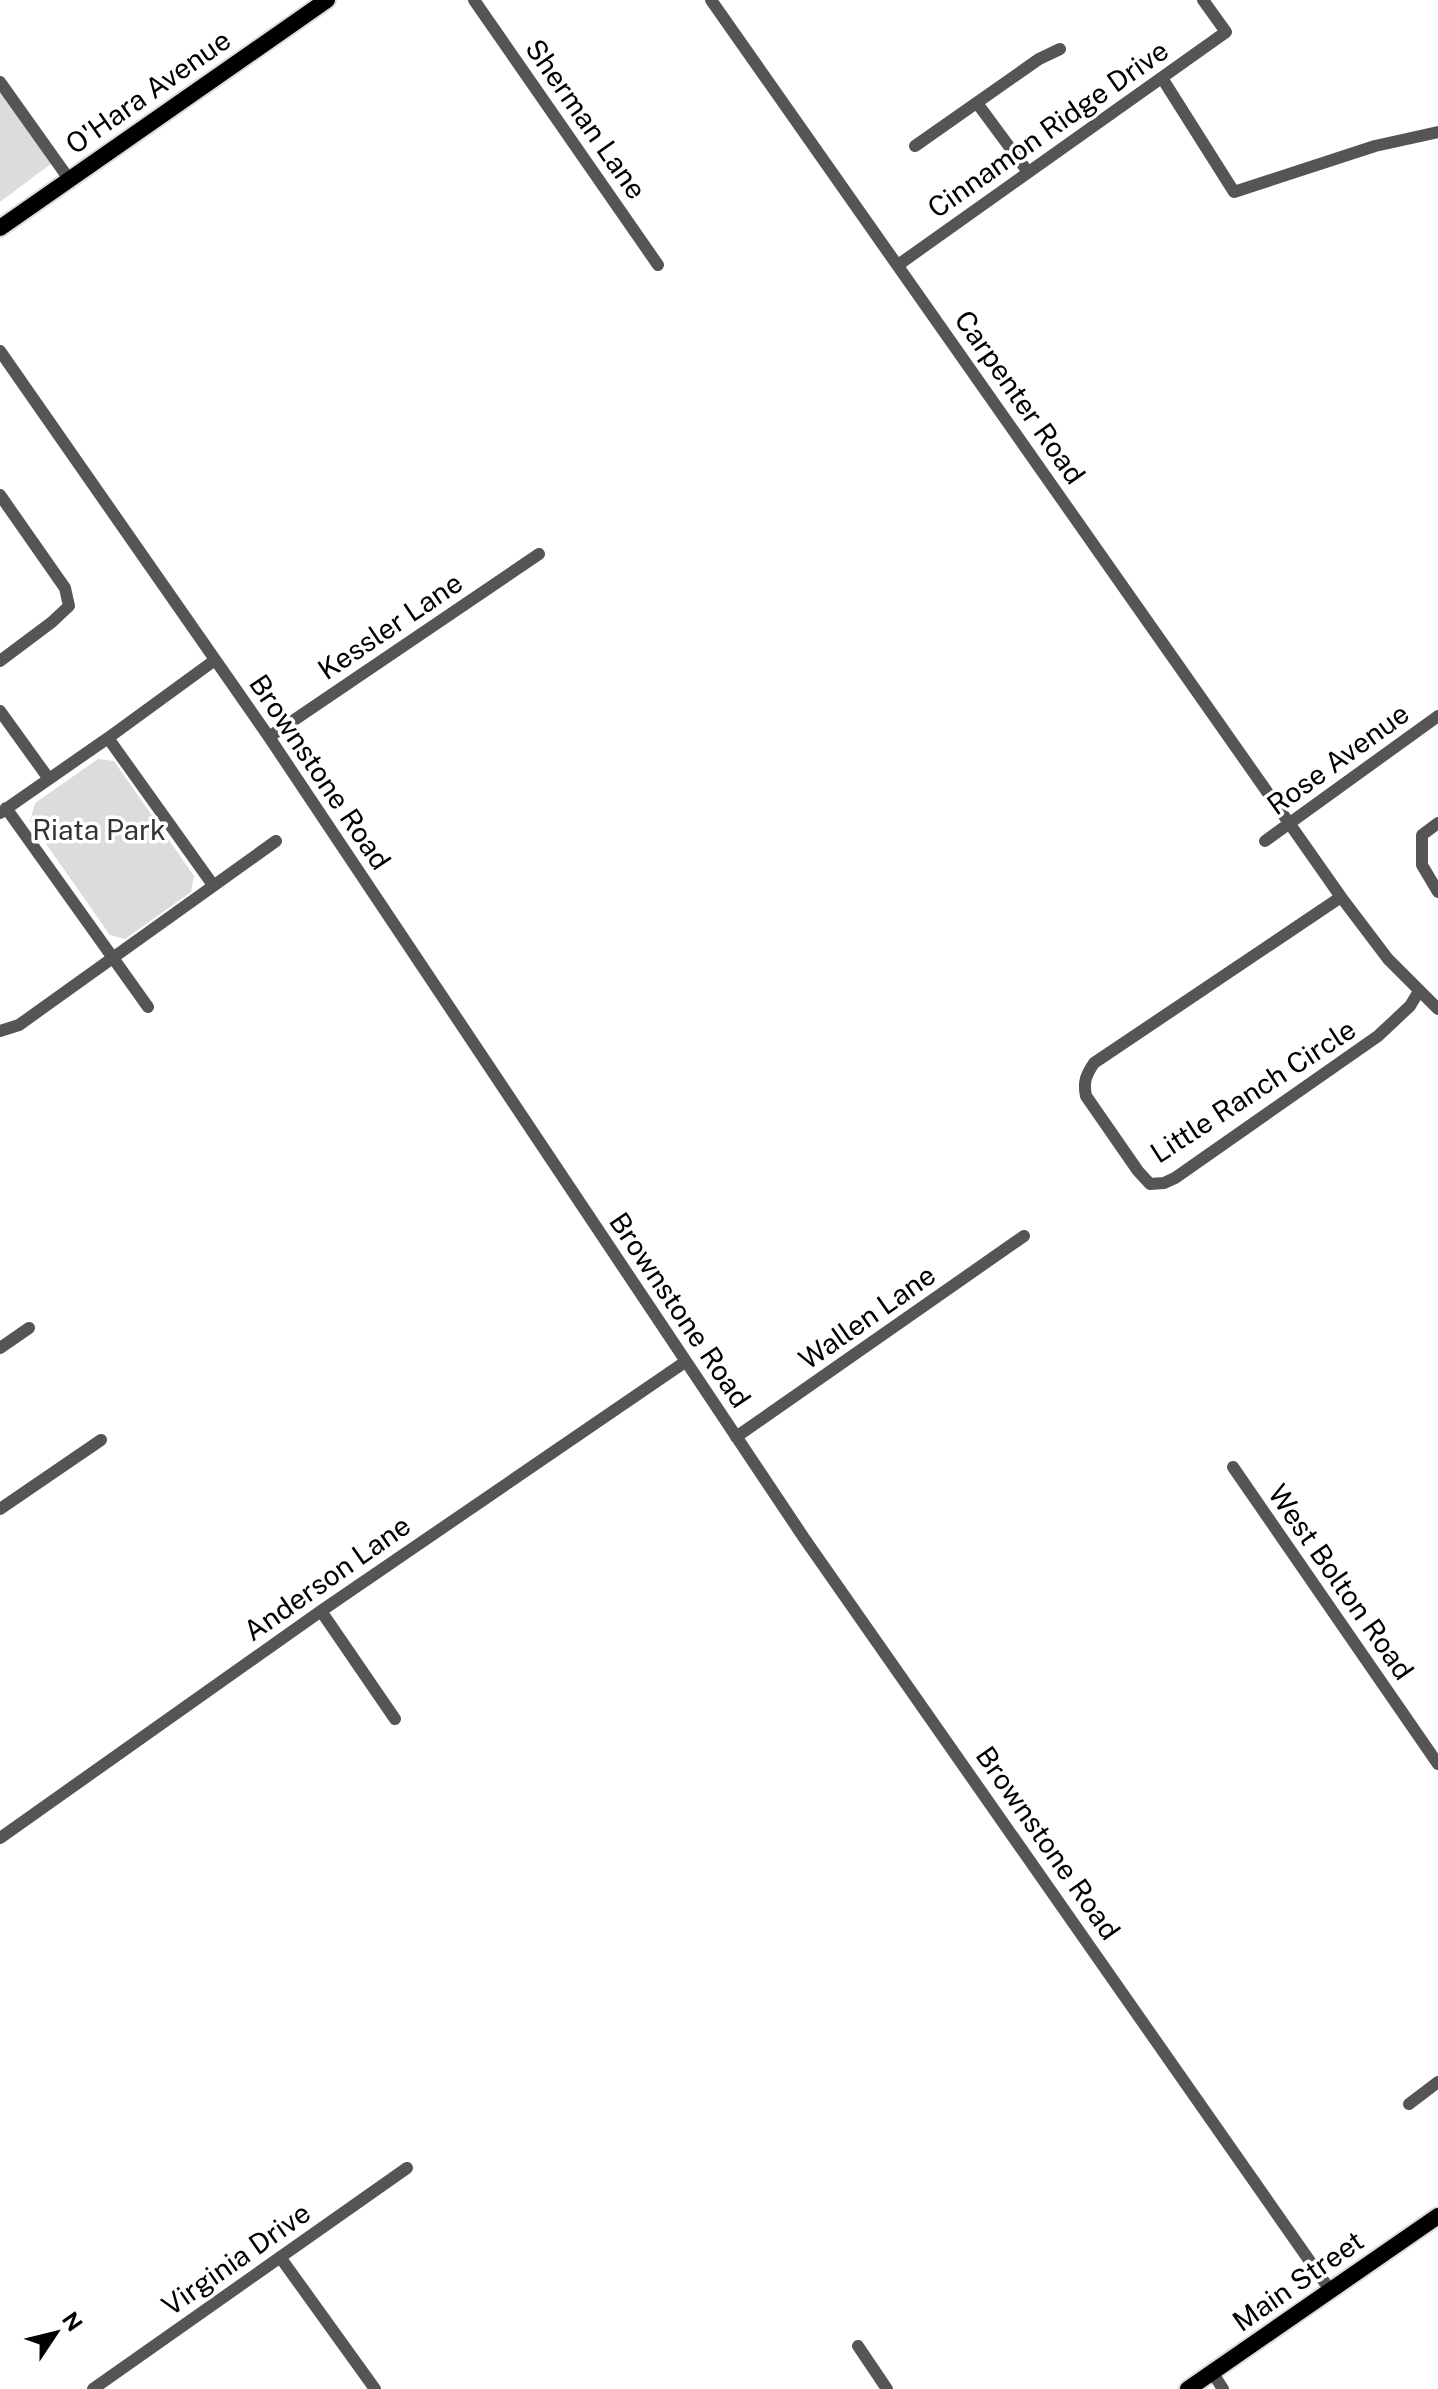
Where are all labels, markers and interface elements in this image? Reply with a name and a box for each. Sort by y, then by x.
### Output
street label: O'Hara Avenue [59,23,236,161]
street label: Sherman Lane [519,32,654,205]
street label: Cinnamon Ridge Drive [921,33,1174,224]
street label: Carpenter Road [948,304,1092,490]
street label: Kessler Lane [311,565,468,686]
street label: Brownstone Road [243,668,398,876]
street label: Rose Avenue [1260,696,1415,821]
park label: Riata Park [32,813,166,846]
street label: Little Ranch Circle [1144,1012,1361,1169]
street label: Brownstone Road [603,1206,758,1414]
street label: Wallen Lane [792,1258,941,1376]
street label: West Bolton Road [1262,1478,1421,1686]
street label: Anderson Lane [237,1508,416,1647]
street label: Brownstone Road [969,1740,1127,1946]
street label: Virginia Drive [155,2195,316,2322]
street label: Main Street [1226,2223,1369,2338]
north arrow [16,2293,96,2373]
text: N [57,2307,88,2336]

